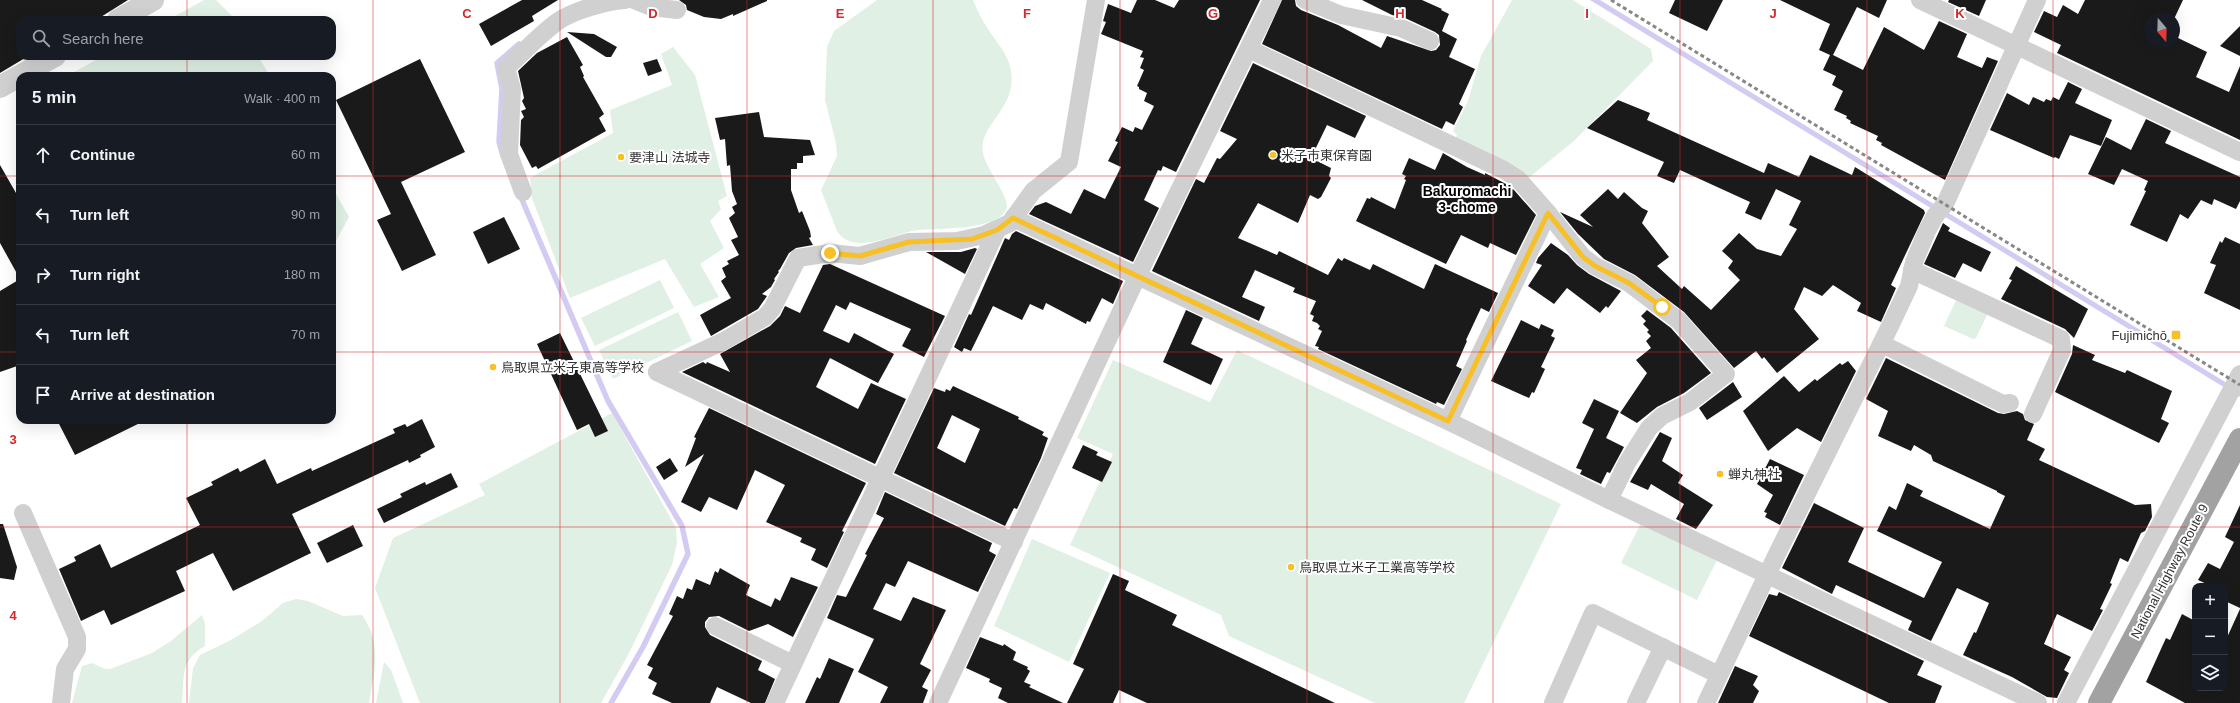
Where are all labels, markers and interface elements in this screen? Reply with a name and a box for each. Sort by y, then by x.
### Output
text: C [462,6,472,21]
text: D [648,6,658,21]
text: E [836,6,845,21]
text: F [1023,6,1031,21]
text: G [1208,6,1218,21]
text: H [1395,6,1405,21]
text: I [1585,6,1589,21]
text: J [1769,6,1777,21]
text: K [1955,6,1965,21]
north arrow [2144,12,2180,48]
search box [16,16,336,60]
icon: search [30,27,52,49]
text: Search here [62,30,144,47]
text: 5 min [32,88,76,107]
text: Walk · 400 m [244,91,320,106]
icon: ahead [32,144,54,166]
text: Continue [70,146,135,163]
text: 60 m [291,147,320,162]
place label: 米子市東保育園 [1281,148,1372,163]
place label: 要津山 法城寺 [629,150,711,165]
marker: 米子市東保育園 [1268,150,1278,160]
marker: 要津山 法城寺 [616,152,626,162]
district label: Bakuromachi 3-chome [1423,183,1511,215]
icon: left [32,204,54,226]
text: Turn left [70,206,129,223]
text: 90 m [291,207,320,222]
route end [821,244,839,262]
icon: right [32,264,54,286]
text: Turn right [70,266,140,283]
text: 180 m [284,267,320,282]
route start [1653,298,1671,316]
icon: left [32,324,54,346]
text: Turn left [70,326,129,343]
text: 70 m [291,327,320,342]
place label: Fujimichō [2111,328,2167,343]
marker: Fujimichō [2170,329,2182,341]
place label: 鳥取県立米子東高等学校 [501,360,644,375]
marker: 鳥取県立米子東高等学校 [488,362,498,372]
icon: arrive [32,384,54,406]
text: Arrive at destination [70,386,215,403]
text: 3 [9,432,17,447]
place label: 蝉丸神社 [1728,467,1780,482]
marker: 蝉丸神社 [1715,469,1725,479]
street label: National Highway Route 9 [2128,501,2211,641]
place label: 鳥取県立米子工業高等学校 [1299,560,1455,575]
marker: 鳥取県立米子工業高等学校 [1286,562,1296,572]
map controls [2192,583,2228,691]
button: + [2192,583,2228,619]
text: 4 [9,608,17,623]
button: − [2192,619,2228,655]
button: layers [2192,655,2228,691]

